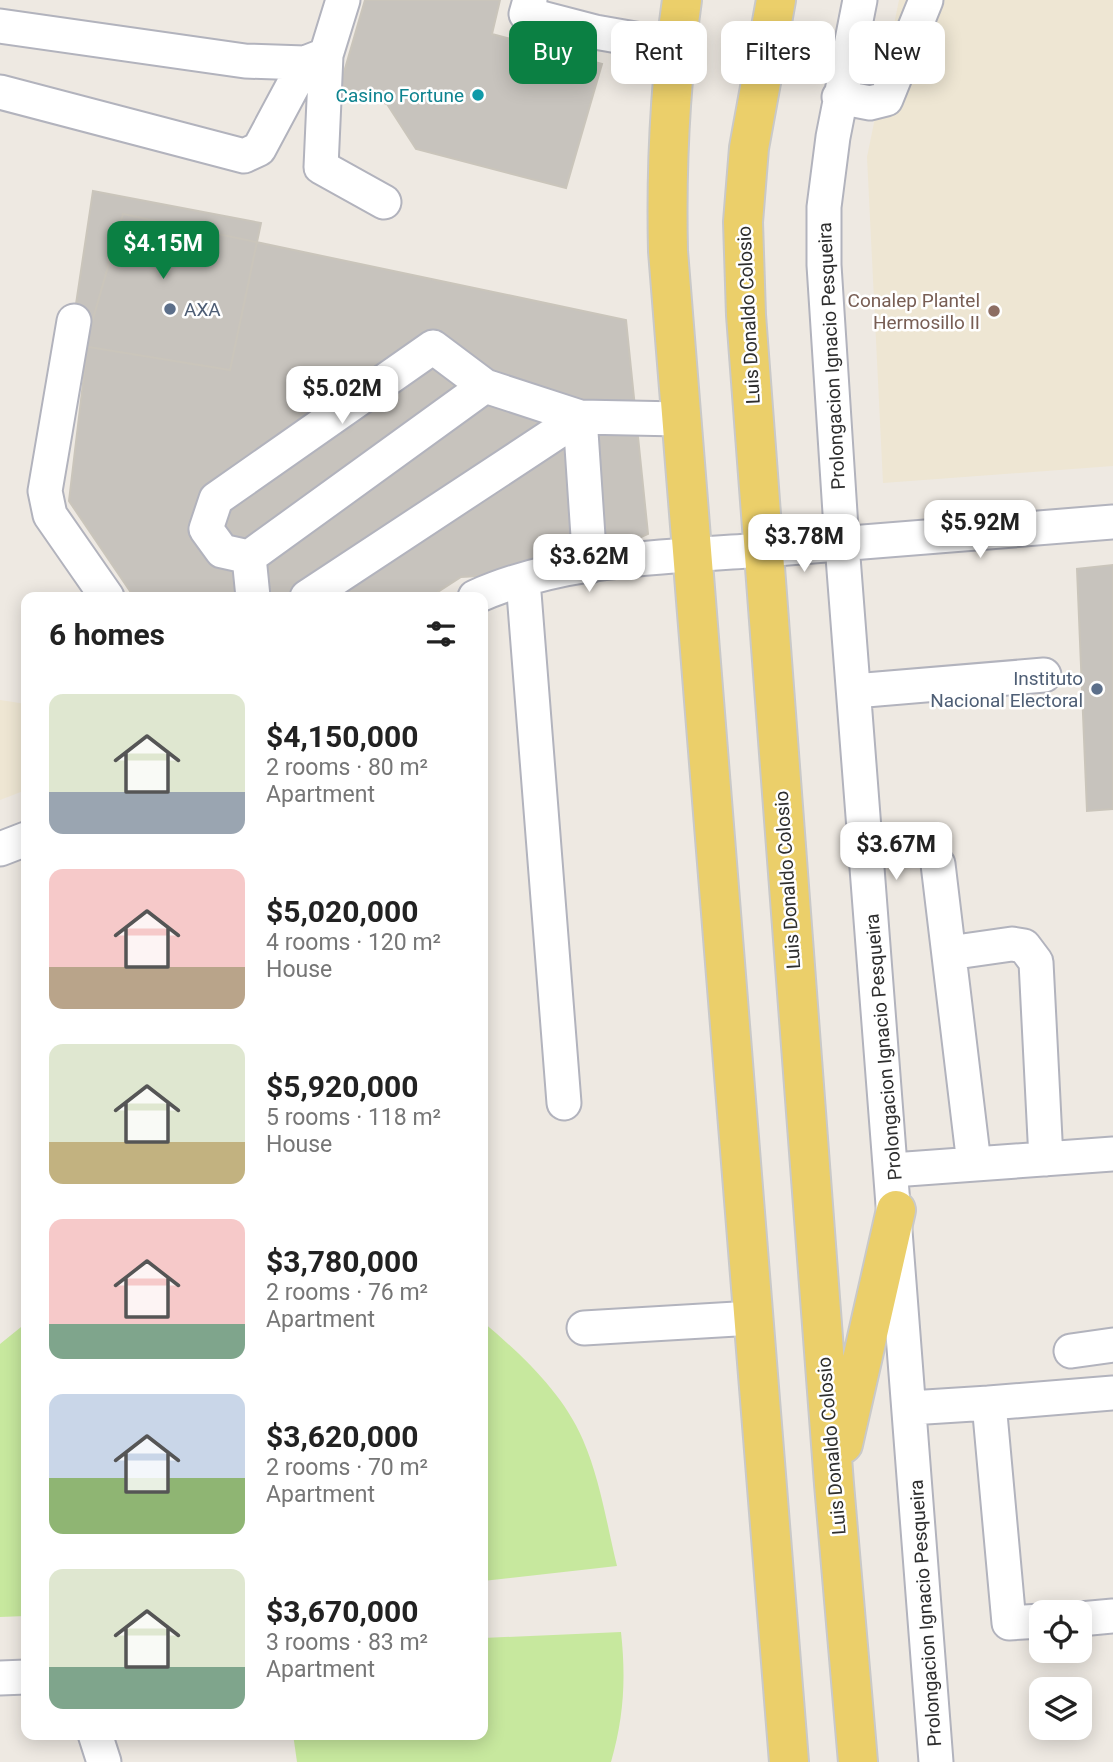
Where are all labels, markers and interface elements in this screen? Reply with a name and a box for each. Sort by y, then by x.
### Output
chip: Buy [509,21,597,84]
chip: Rent [611,21,707,84]
chip: Filters [721,21,835,84]
chip: New [849,21,945,84]
place label: Casino Fortune [336,84,464,107]
marker: Casino Fortune [470,87,486,103]
pin: $4.15M [106,222,220,281]
street label: Prolongacion Ignacio Pesqueira [813,222,850,490]
street label: Luis Donaldo Colosio [732,225,765,405]
text: $4.15M [123,230,203,257]
place label: Conalep Plantel Hermosillo II [848,289,980,334]
place label: AXA [184,298,221,321]
marker: AXA [162,301,178,317]
marker: Conalep Plantel Hermosillo II [986,303,1002,319]
pin: $5.02M [285,366,399,426]
text: $5.02M [302,375,382,402]
pin: $5.92M [923,500,1037,560]
text: $5.92M [940,509,1020,536]
pin: $3.78M [747,514,861,574]
text: $3.78M [764,523,844,550]
pin: $3.62M [532,534,646,594]
text: $3.62M [549,543,629,570]
icon: filters [422,615,460,653]
text: 6 homes [49,617,165,652]
place label: Instituto Nacional Electoral [930,667,1083,712]
marker: Instituto Nacional Electoral [1089,681,1105,697]
text: $4,150,000 [266,719,418,754]
icon: home [105,722,189,806]
text: 2 rooms · 80 m² [266,754,428,781]
text: Apartment [266,781,375,808]
street label: Luis Donaldo Colosio [770,790,805,970]
pin: $3.67M [839,822,953,882]
text: $3.67M [856,831,936,858]
text: $5,020,000 [266,894,418,929]
icon: home [105,897,189,981]
street label: Prolongacion Ignacio Pesqueira [860,913,907,1181]
text: 4 rooms · 120 m² [266,929,441,956]
text: House [266,956,332,983]
text: $5,920,000 [266,1069,418,1104]
icon: home [105,1072,189,1156]
text: 5 rooms · 118 m² [266,1104,441,1131]
text: House [266,1131,332,1158]
text: $3,780,000 [266,1244,418,1279]
icon: home [105,1247,189,1331]
text: 2 rooms · 76 m² [266,1279,428,1306]
text: Apartment [266,1306,375,1333]
street label: Luis Donaldo Colosio [812,1356,851,1536]
text: $3,620,000 [266,1419,418,1454]
icon: home [105,1422,189,1506]
text: 2 rooms · 70 m² [266,1454,428,1481]
street label: Prolongacion Ignacio Pesqueira [905,1479,946,1747]
text: Apartment [266,1481,375,1508]
text: $3,670,000 [266,1594,418,1629]
icon: home [105,1597,189,1681]
map controls [1029,1600,1092,1740]
button: locate [1029,1600,1092,1663]
text: 3 rooms · 83 m² [266,1629,428,1656]
text: Apartment [266,1656,375,1683]
button: layers [1029,1677,1092,1740]

